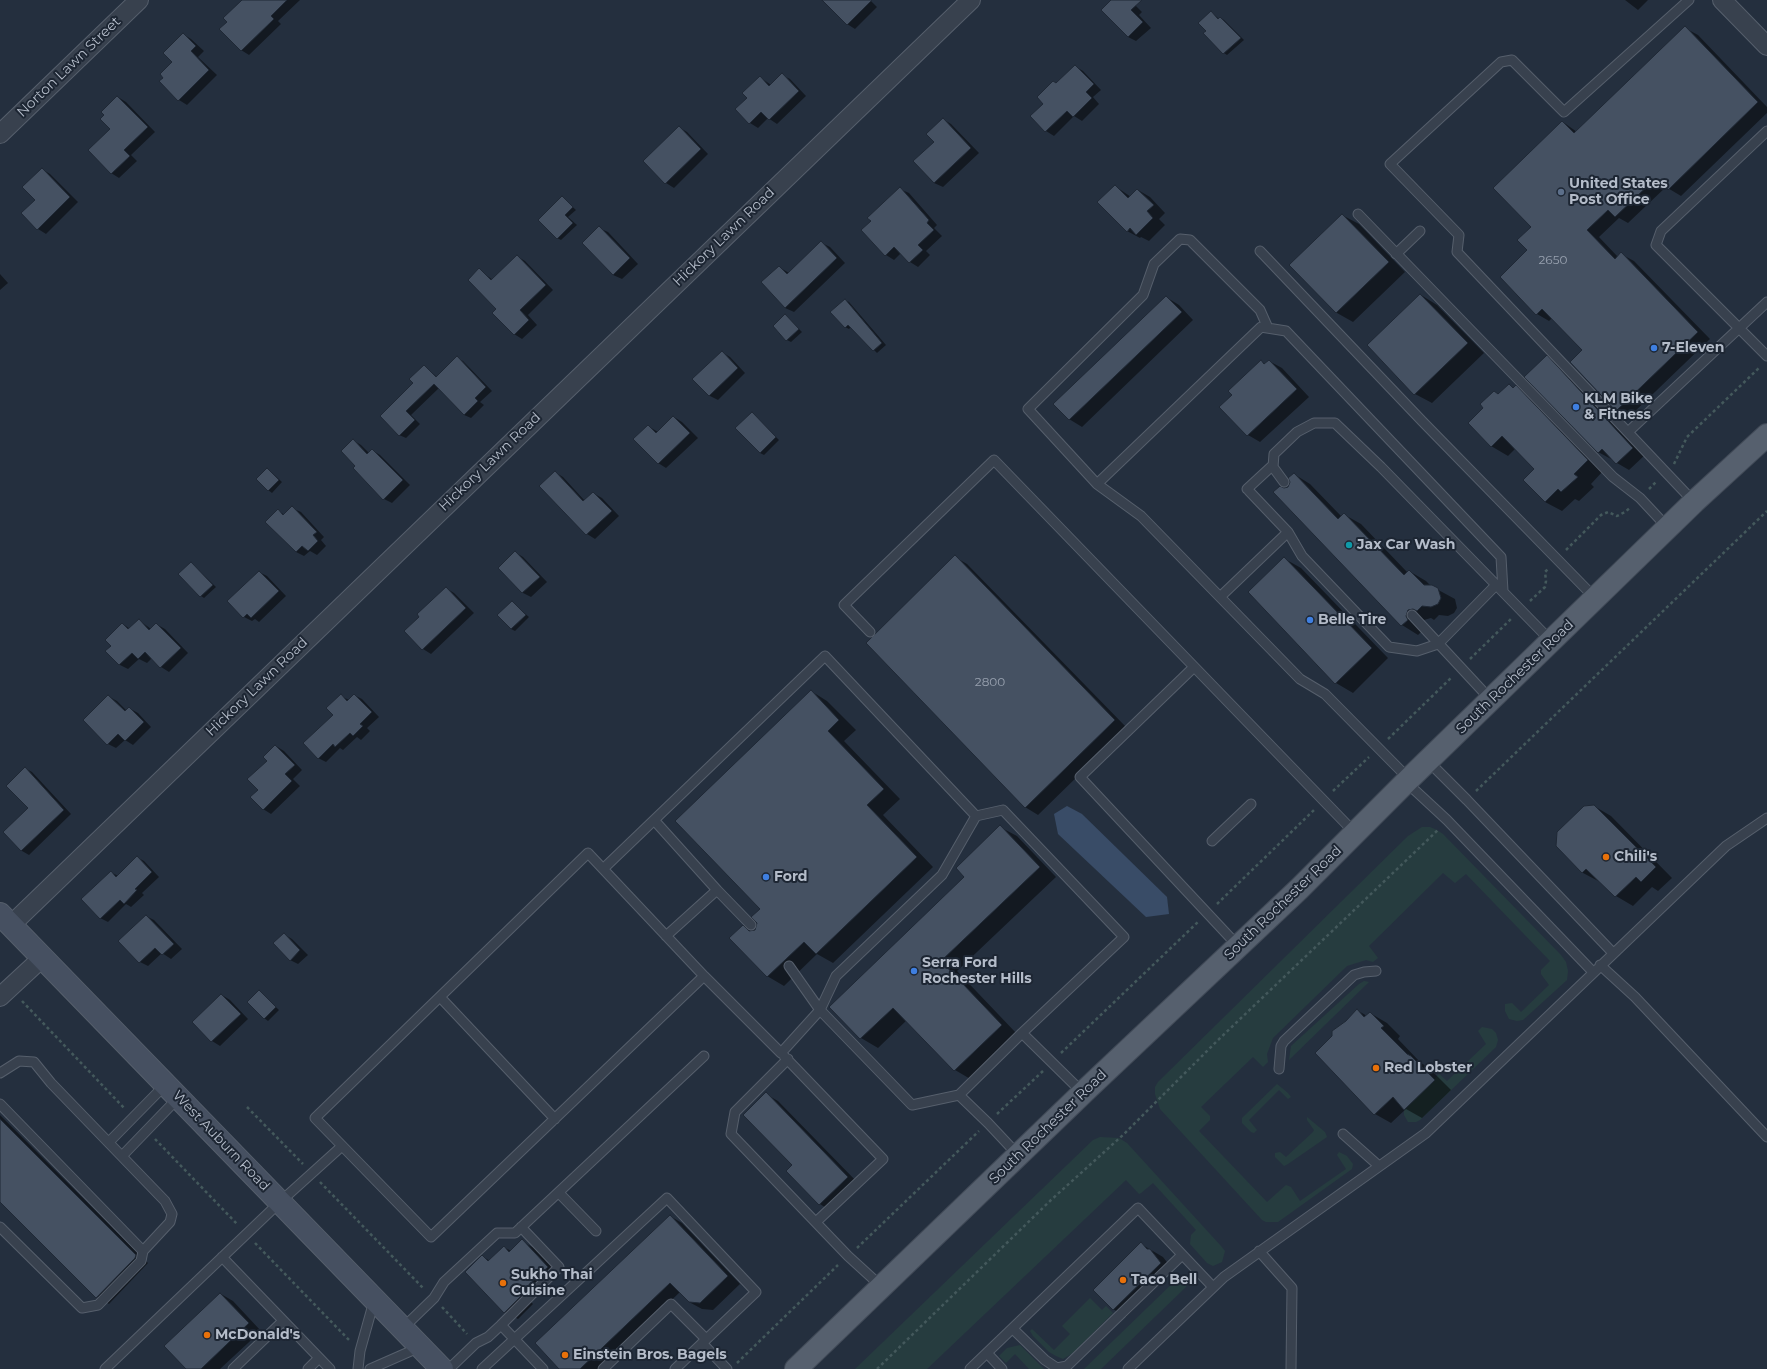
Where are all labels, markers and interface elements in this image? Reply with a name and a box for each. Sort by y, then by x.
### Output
street label: Norton Lawn Street [14,13,124,121]
place label: United States Post Office [1569,176,1668,208]
street label: Hickory Lawn Road [670,184,778,290]
marker: United States Post Office [1556,187,1566,197]
house number: 2650 [1539,253,1567,267]
place label: 7-Eleven [1662,340,1724,356]
marker: 7-Eleven [1649,343,1659,353]
place label: KLM Bike & Fitness [1584,391,1653,424]
marker: KLM Bike & Fitness [1571,402,1581,412]
street label: Hickory Lawn Road [436,409,544,515]
place label: Jax Car Wash [1357,537,1455,553]
marker: Jax Car Wash [1344,540,1354,550]
place label: Belle Tire [1318,612,1386,628]
marker: Belle Tire [1305,615,1315,625]
street label: South Rochester Road [1453,616,1577,738]
street label: Hickory Lawn Road [203,634,311,740]
house number: 2800 [975,675,1005,689]
street label: South Rochester Road [1221,842,1345,964]
place label: Chili's [1614,849,1657,865]
marker: Chili's [1601,852,1611,862]
place label: Ford [774,869,808,885]
marker: Ford [761,872,771,882]
place label: Serra Ford Rochester Hills [922,955,1032,988]
marker: Serra Ford Rochester Hills [909,966,919,976]
place label: Red Lobster [1384,1060,1472,1076]
marker: Red Lobster [1371,1063,1381,1073]
street label: South Rochester Road [986,1066,1110,1188]
street label: West Auburn Road [169,1087,273,1195]
place label: Sukho Thai Cuisine [511,1267,593,1300]
place label: Taco Bell [1131,1272,1197,1288]
marker: Taco Bell [1118,1275,1128,1285]
marker: Sukho Thai Cuisine [498,1278,508,1288]
place label: McDonald's [215,1327,300,1343]
marker: McDonald's [202,1330,212,1340]
place label: Einstein Bros. Bagels [573,1347,727,1363]
marker: Einstein Bros. Bagels [560,1350,570,1360]

